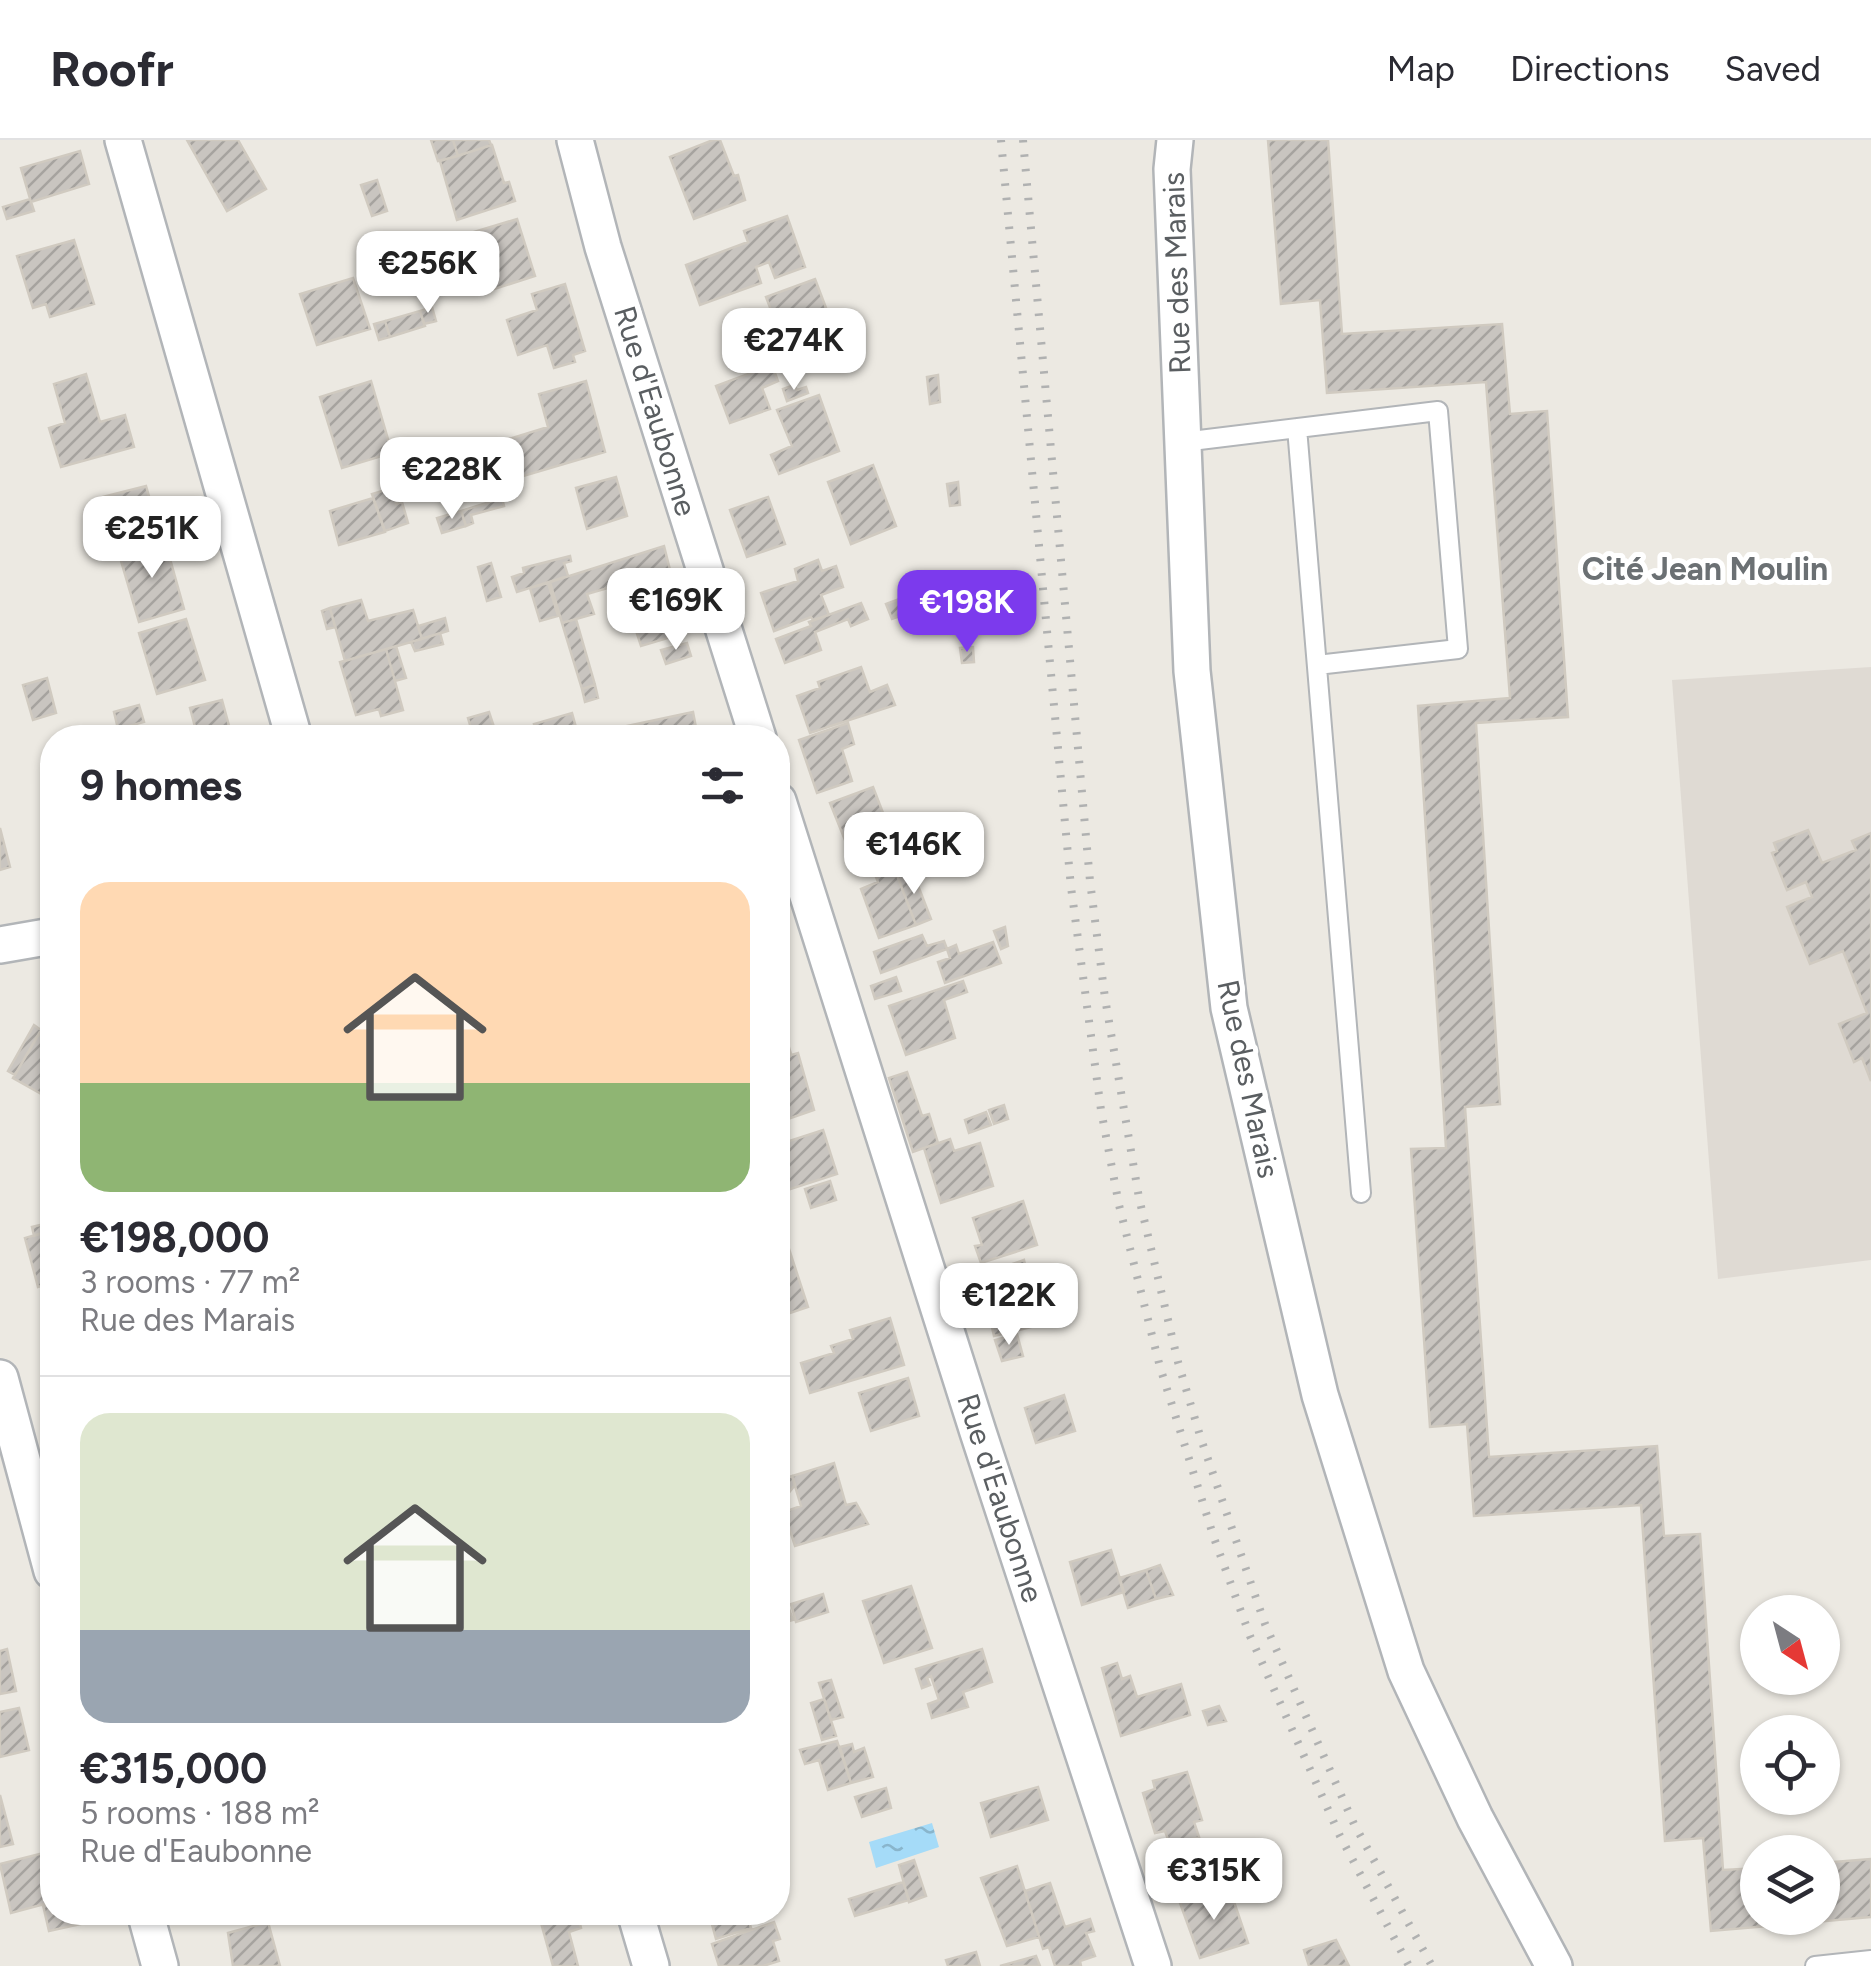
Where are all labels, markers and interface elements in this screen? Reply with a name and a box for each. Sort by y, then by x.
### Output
text: Roofr [50,40,174,98]
text: Map [1387,48,1455,90]
text: Directions [1510,48,1670,90]
text: Saved [1725,48,1821,90]
street label: Rue des Marais [1154,172,1199,374]
pin: €256K [358,231,498,316]
text: €256K [378,244,478,282]
street label: Rue d'Eaubonne [606,301,705,520]
pin: €274K [724,308,864,393]
text: €274K [744,321,844,359]
pin: €228K [382,437,522,522]
text: €228K [402,450,502,488]
pin: €251K [82,496,222,581]
text: €251K [105,509,199,547]
district label: Cité Jean Moulin [1582,550,1828,588]
pin: €169K [606,568,746,653]
pin: €198K [897,570,1037,655]
text: €169K [629,581,723,619]
text: €198K [919,583,1015,621]
icon: filters [695,758,750,813]
text: 9 homes [80,760,242,811]
pin: €146K [844,812,984,897]
text: €146K [866,825,962,863]
icon: home [325,947,505,1127]
street label: Rue des Marais [1209,976,1288,1181]
text: €198,000 [80,1212,269,1263]
text: 3 rooms · 77 m² [80,1263,300,1301]
pin: €122K [939,1263,1079,1348]
text: €122K [962,1276,1056,1314]
text: Rue des Marais [80,1301,295,1339]
street label: Rue d'Eaubonne [949,1389,1052,1607]
icon: home [325,1478,505,1658]
north arrow [1740,1595,1840,1695]
map controls [1740,1595,1840,1935]
button: locate [1740,1715,1840,1815]
text: €315,000 [80,1743,267,1794]
text: 5 rooms · 188 m² [80,1794,320,1832]
text: Rue d'Eaubonne [80,1832,312,1870]
button: layers [1740,1835,1840,1935]
pin: €315K [1144,1838,1284,1923]
text: €315K [1167,1851,1261,1889]

